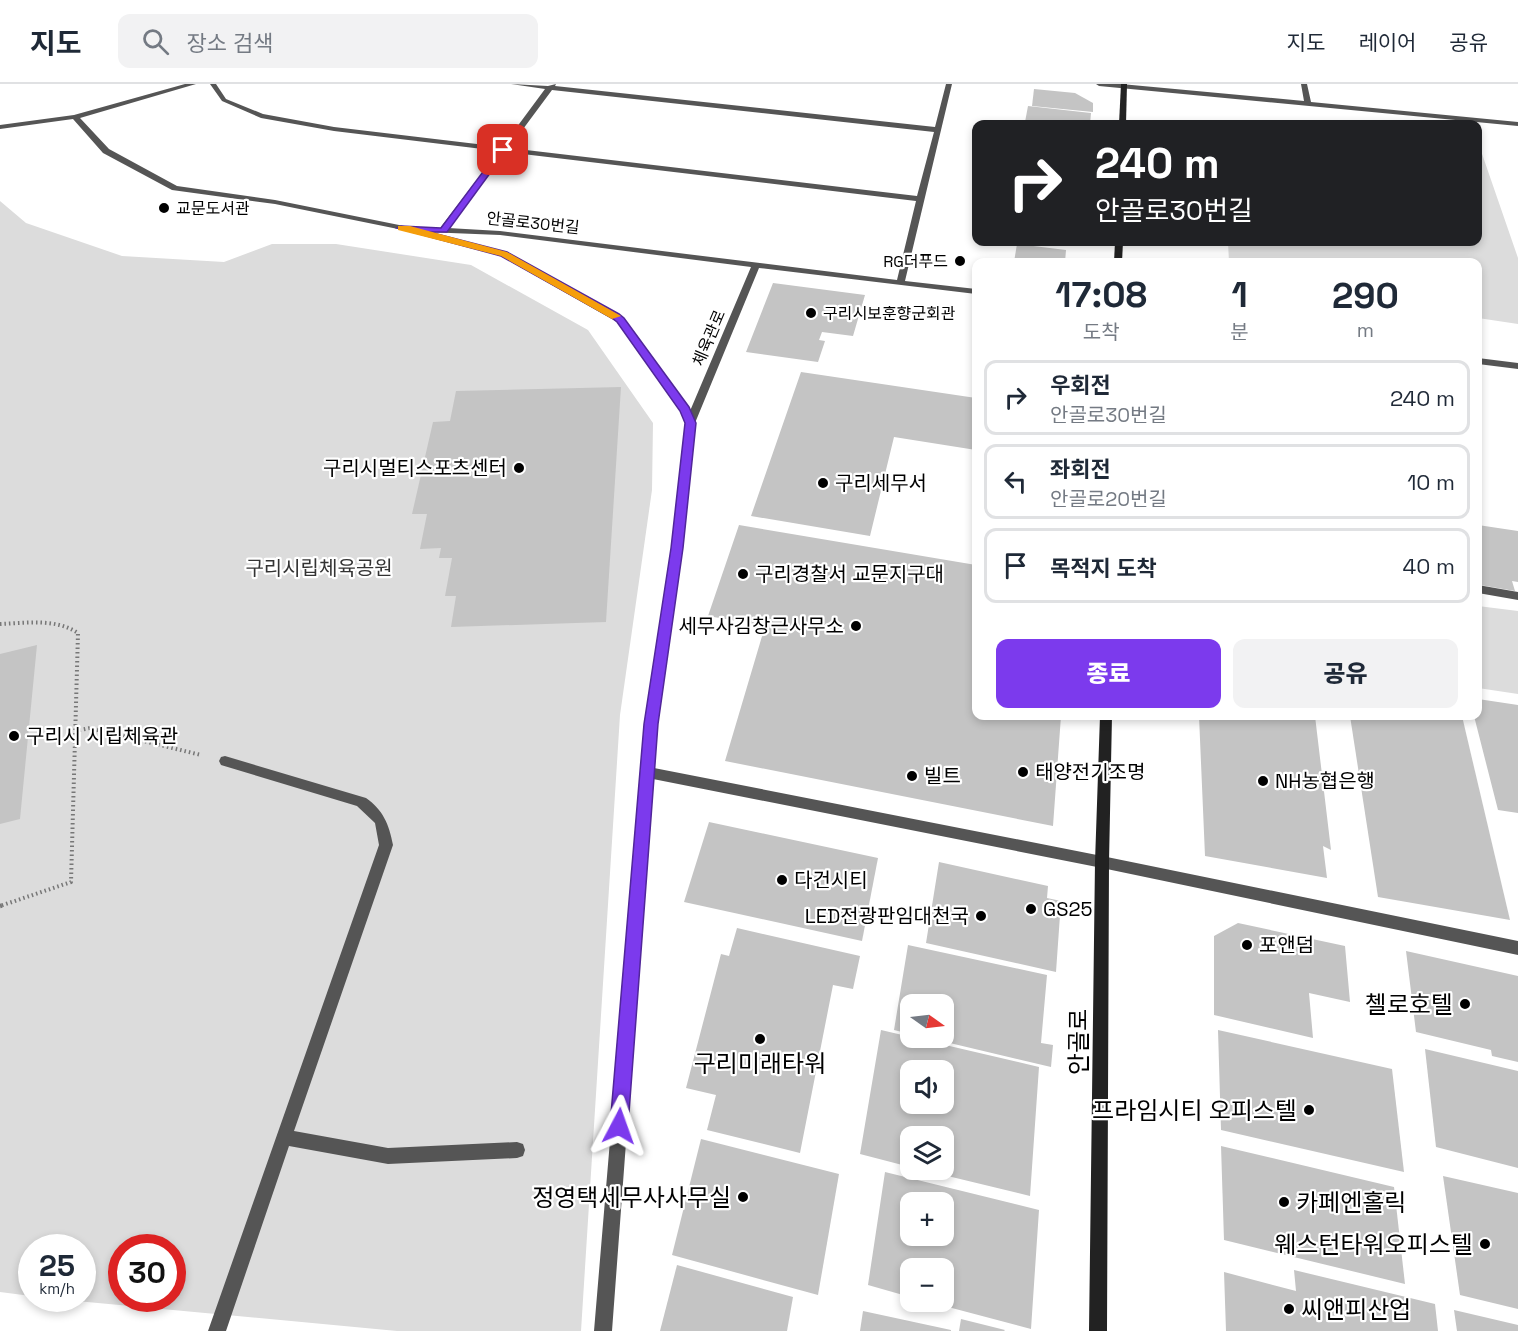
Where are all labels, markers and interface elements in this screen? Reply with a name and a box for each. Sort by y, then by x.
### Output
search box [118,14,538,68]
text: 지도 [30,25,82,61]
icon: search [139,25,172,58]
text: 장소 검색 [187,29,273,57]
text: 지도 [1287,29,1325,56]
text: 레이어 [1358,29,1416,56]
text: 공유 [1449,29,1488,56]
pin [477,124,528,175]
icon: arrive [486,133,519,166]
text: 240 m [1095,137,1220,190]
icon: right [996,144,1074,222]
text: 안골로30번길 [1095,193,1253,228]
place label: 교문도서관 [176,198,250,219]
marker: 교문도서관 [157,201,171,215]
street label: 안골로30번길 [485,208,581,238]
place label: RG더푸드 [883,251,948,272]
marker: RG더푸드 [953,254,967,268]
text: 17:08 [1055,272,1147,318]
text: 1 [1231,272,1248,318]
text: 290 [1332,273,1399,319]
place label: 구리시보훈향군회관 [823,303,956,324]
marker: 구리시보훈향군회관 [804,306,818,320]
street label: 체육관로 [688,307,730,369]
text: m [1357,317,1374,343]
text: 도착 [1083,319,1120,345]
text: 분 [1230,319,1249,345]
text: 우회전 [1050,371,1111,399]
icon: right [999,381,1032,414]
text: 240 m [1390,384,1455,412]
text: 안골로30번길 [1050,402,1167,428]
place label: 구리시멀티스포츠센터 [323,455,507,481]
text: 좌회전 [1050,455,1111,483]
marker: 구리시멀티스포츠센터 [512,461,526,475]
icon: left [999,465,1032,498]
text: 10 m [1407,468,1455,496]
place label: 구리세무서 [835,470,927,496]
marker: 구리세무서 [816,476,830,490]
text: 안골로20번길 [1050,486,1167,512]
icon: arrive [999,549,1032,582]
text: 40 m [1403,552,1455,580]
text: 목적지 도착 [1050,554,1157,582]
park label: 구리시립체육공원 [245,555,393,581]
place label: 구리경찰서 교문지구대 [755,561,944,587]
marker: 구리경찰서 교문지구대 [736,567,750,581]
place label: 세무사김창근사무소 [678,613,844,639]
marker: 세무사김창근사무소 [849,619,863,633]
button: 종료 [996,639,1221,708]
button: 공유 [1233,639,1458,708]
place label: 구리시 시립체육관 [26,723,178,749]
marker: 구리시 시립체육관 [7,729,21,743]
place label: 태양전기조명 [1035,759,1145,785]
place label: 빌트 [924,763,961,789]
marker: 태양전기조명 [1016,765,1030,779]
place label: NH농협은행 [1275,768,1375,794]
marker: 빌트 [905,769,919,783]
marker: NH농협은행 [1256,774,1270,788]
place label: 다건시티 [794,867,868,893]
marker: 다건시티 [775,873,789,887]
place label: GS25 [1043,896,1093,922]
marker: GS25 [1024,902,1038,916]
place label: LED전광판임대천국 [805,903,969,929]
marker: LED전광판임대천국 [974,909,988,923]
place label: 포앤덤 [1259,932,1314,958]
marker: 포앤덤 [1240,938,1254,952]
place label: 첼로호텔 [1365,989,1453,1020]
north arrow [900,994,954,1048]
map controls [900,994,954,1312]
marker: 첼로호텔 [1458,997,1472,1011]
street label: 안골로 [1063,1009,1094,1075]
marker: 구리미래타워 [753,1032,767,1046]
place label: 구리미래타워 [694,1048,826,1079]
button: sound [900,1060,954,1114]
position arrow [587,1094,651,1158]
place label: 프라임시티 오피스텔 [1092,1095,1297,1126]
marker: 프라임시티 오피스텔 [1302,1103,1316,1117]
button: layers [900,1126,954,1180]
place label: 정영택세무사사무실 [532,1182,731,1213]
place label: 카페엔홀릭 [1296,1187,1406,1218]
marker: 정영택세무사사무실 [736,1190,750,1204]
button: + [900,1192,954,1246]
marker: 카페엔홀릭 [1277,1195,1291,1209]
place label: 웨스턴타워오피스텔 [1274,1229,1473,1260]
speed limit sign: 30 [108,1234,186,1312]
marker: 웨스턴타워오피스텔 [1478,1237,1492,1251]
text: 25 [39,1246,75,1285]
button: − [900,1258,954,1312]
text: km/h [39,1279,75,1298]
place label: 씨앤피산업 [1301,1294,1411,1325]
marker: 씨앤피산업 [1282,1302,1296,1316]

